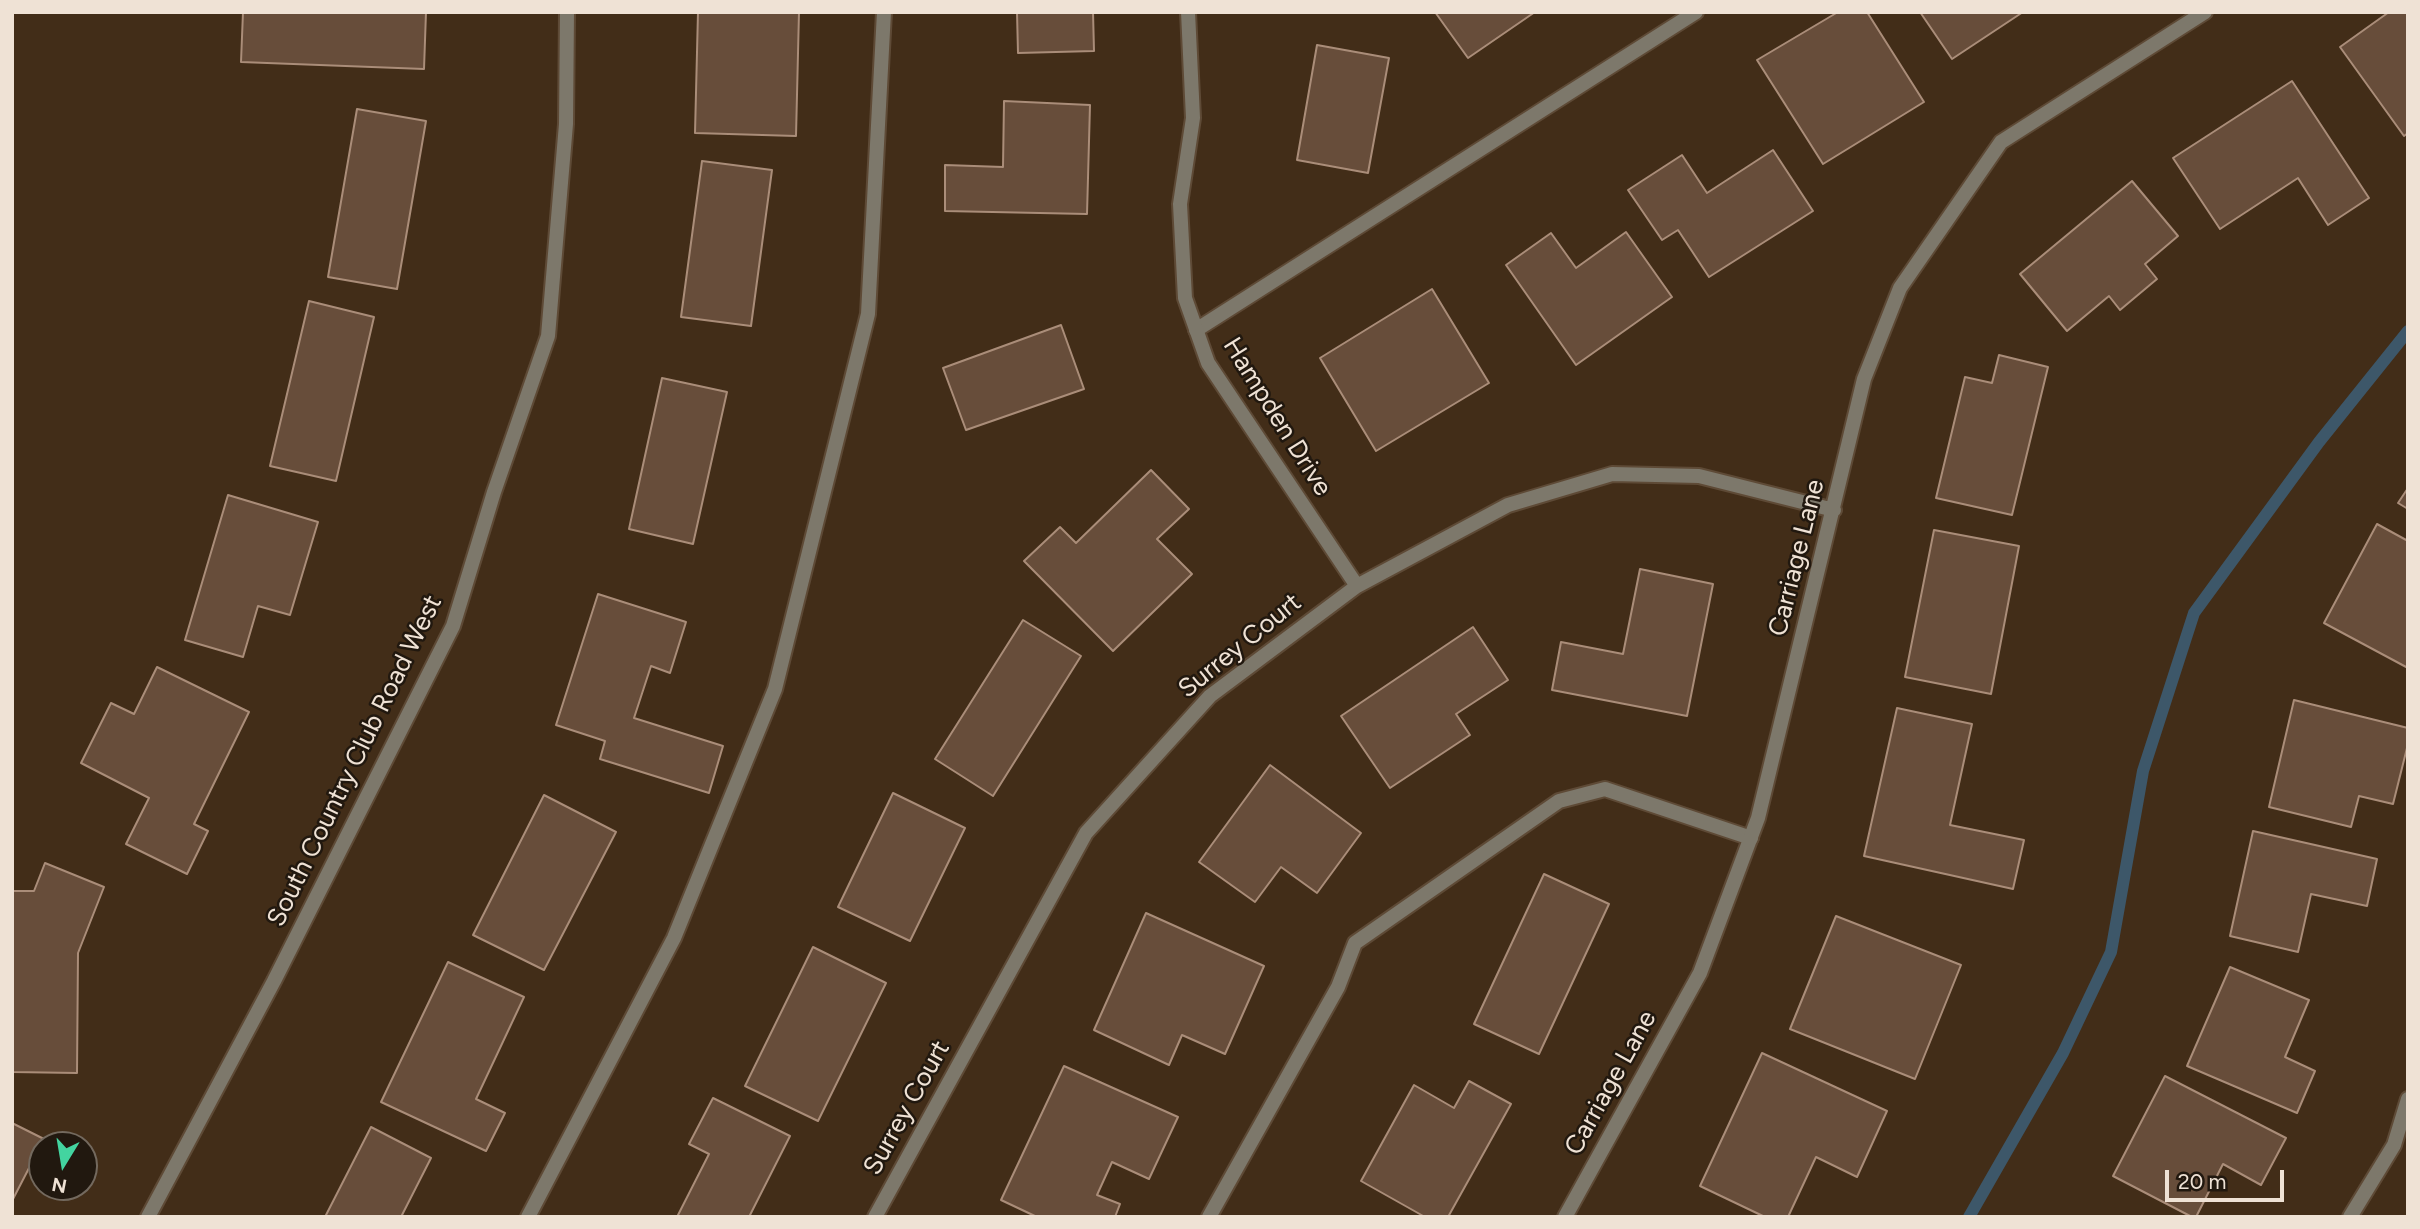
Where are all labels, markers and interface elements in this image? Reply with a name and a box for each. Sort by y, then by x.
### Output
street label: Hampden Drive [1216,332,1338,502]
street label: Carriage Lane [1762,476,1832,640]
street label: Surrey Court [1172,587,1308,705]
street label: South Country Club Road West [261,590,449,932]
street label: Carriage Lane [1559,1005,1663,1161]
street label: Surrey Court [857,1035,957,1181]
north arrow [28,1131,98,1201]
scale bar [2168,1156,2287,1200]
text: 20 m [2178,1169,2226,1194]
text: N [50,1172,69,1198]

